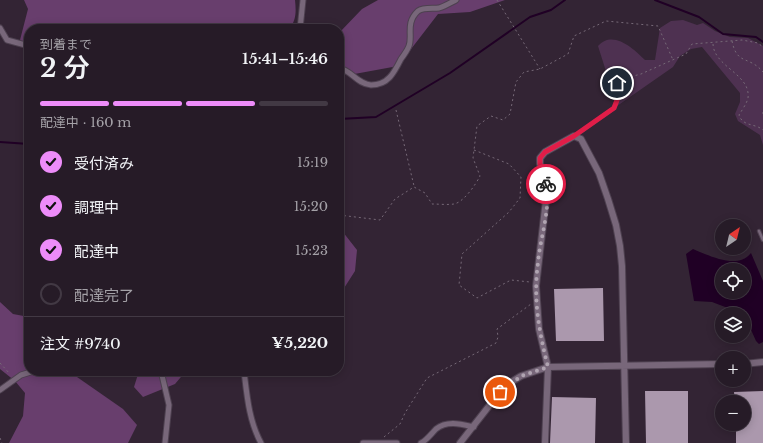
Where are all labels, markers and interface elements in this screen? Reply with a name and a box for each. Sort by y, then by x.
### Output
text: 到着まで [40,36,92,53]
text: 15:41–15:46 [242,49,328,68]
text: 2 分 [40,52,90,84]
pin [600,66,634,100]
icon: home [606,72,628,94]
text: 配達中 · 160 m [40,114,131,131]
icon: check [40,151,62,173]
text: 受付済み [74,154,134,173]
text: 15:19 [297,154,328,171]
courier [526,164,566,204]
icon: bike [535,173,557,195]
icon: check [40,195,62,217]
text: 調理中 [74,198,119,217]
text: 15:20 [294,198,328,215]
north arrow [715,219,751,255]
map controls [715,219,751,431]
icon: check [40,239,62,261]
text: 配達中 [74,242,119,261]
text: 15:23 [295,242,328,259]
button: locate [715,263,751,299]
text: 配達完了 [74,286,134,305]
button: layers [715,307,751,343]
text: ¥5,220 [272,333,328,352]
text: 注文 #9740 [40,334,121,353]
button: + [715,351,751,387]
pin [483,375,517,409]
icon: bag [489,381,511,403]
button: − [715,395,751,431]

